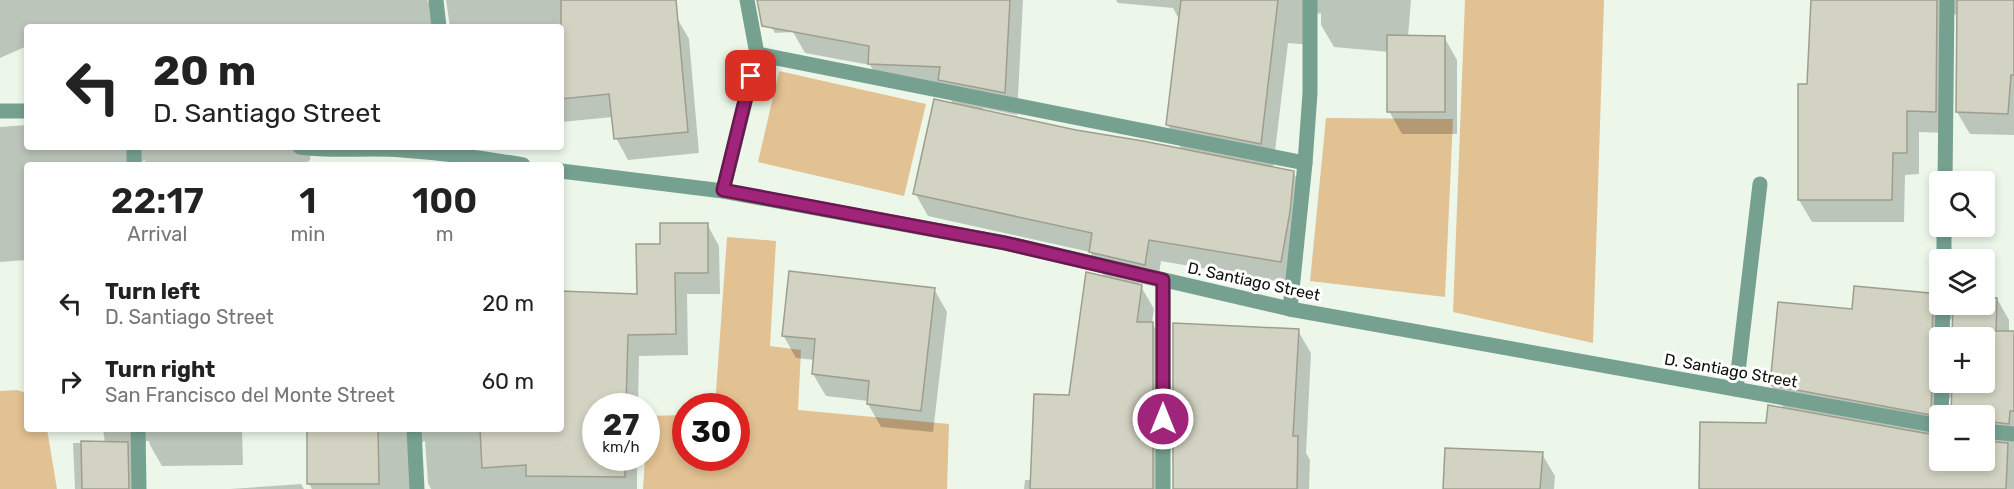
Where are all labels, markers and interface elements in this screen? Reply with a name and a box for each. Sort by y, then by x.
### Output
text: 20 m [153,46,256,96]
icon: left [54,48,132,126]
pin [725,50,776,101]
icon: arrive [734,59,767,92]
text: D. Santiago Street [153,97,381,129]
map controls [1929,171,1995,471]
button: search [1929,171,1995,237]
text: 22:17 [111,179,204,222]
text: 1 [299,179,317,222]
text: 100 [412,179,477,222]
text: Arrival [127,222,187,246]
text: min [291,222,325,246]
text: m [436,222,454,246]
button: layers [1929,249,1995,315]
street label: D. Santiago Street [1186,258,1322,305]
text: Turn left [105,278,200,305]
icon: left [54,287,87,320]
text: 20 m [482,290,534,317]
text: D. Santiago Street [105,305,274,329]
button: + [1929,327,1995,393]
street label: D. Santiago Street [1663,349,1799,392]
text: Turn right [105,356,215,383]
icon: right [54,365,87,398]
text: 60 m [482,368,534,395]
text: San Francisco del Monte Street [105,383,395,407]
position arrow [1131,387,1195,451]
speed limit sign: 30 [672,393,750,471]
button: − [1929,405,1995,471]
text: 27 [603,407,639,443]
text: km/h [602,438,640,456]

